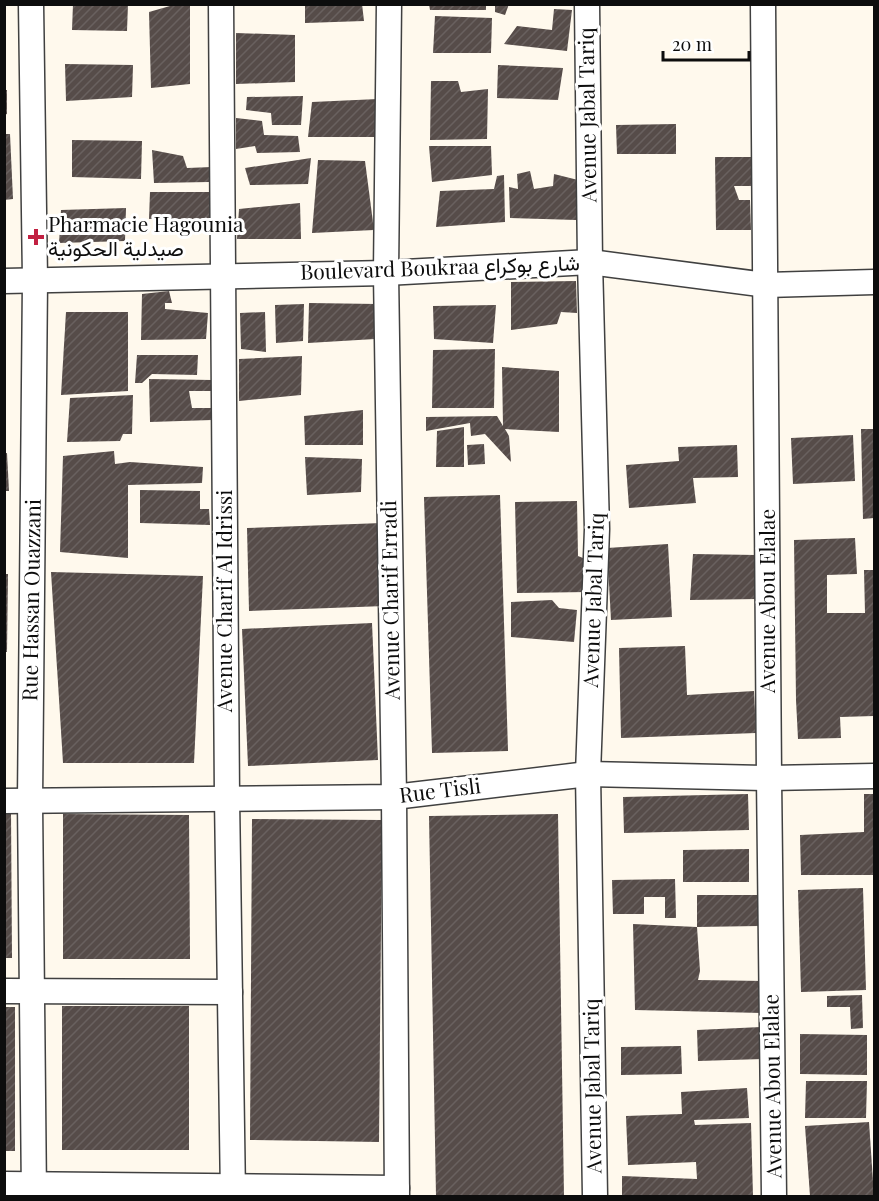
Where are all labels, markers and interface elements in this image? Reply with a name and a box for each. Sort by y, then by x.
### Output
scale bar [663,24,748,62]
street label: Avenue Jabal Tariq [570,27,602,204]
text: 20 m [672,32,712,56]
place label: Pharmacie Hagounia صيدلية الحكونية [48,209,244,262]
marker: Pharmacie Hagounia صيدلية الحكونية [29,230,43,244]
street label: Boulevard Boukraa شارع بوكراع [300,247,580,287]
street label: Avenue Charif Al Idrissi [209,490,237,713]
street label: Rue Hassan Ouazzani [14,499,46,701]
street label: Avenue Charif Erradi [373,500,405,701]
street label: Avenue Abou Elalae [752,509,780,694]
street label: Avenue Jabal Tariq [575,512,609,689]
street label: Rue Tisli [397,770,482,808]
street label: Avenue Abou Elalae [755,994,787,1179]
street label: Avenue Jabal Tariq [575,998,607,1175]

